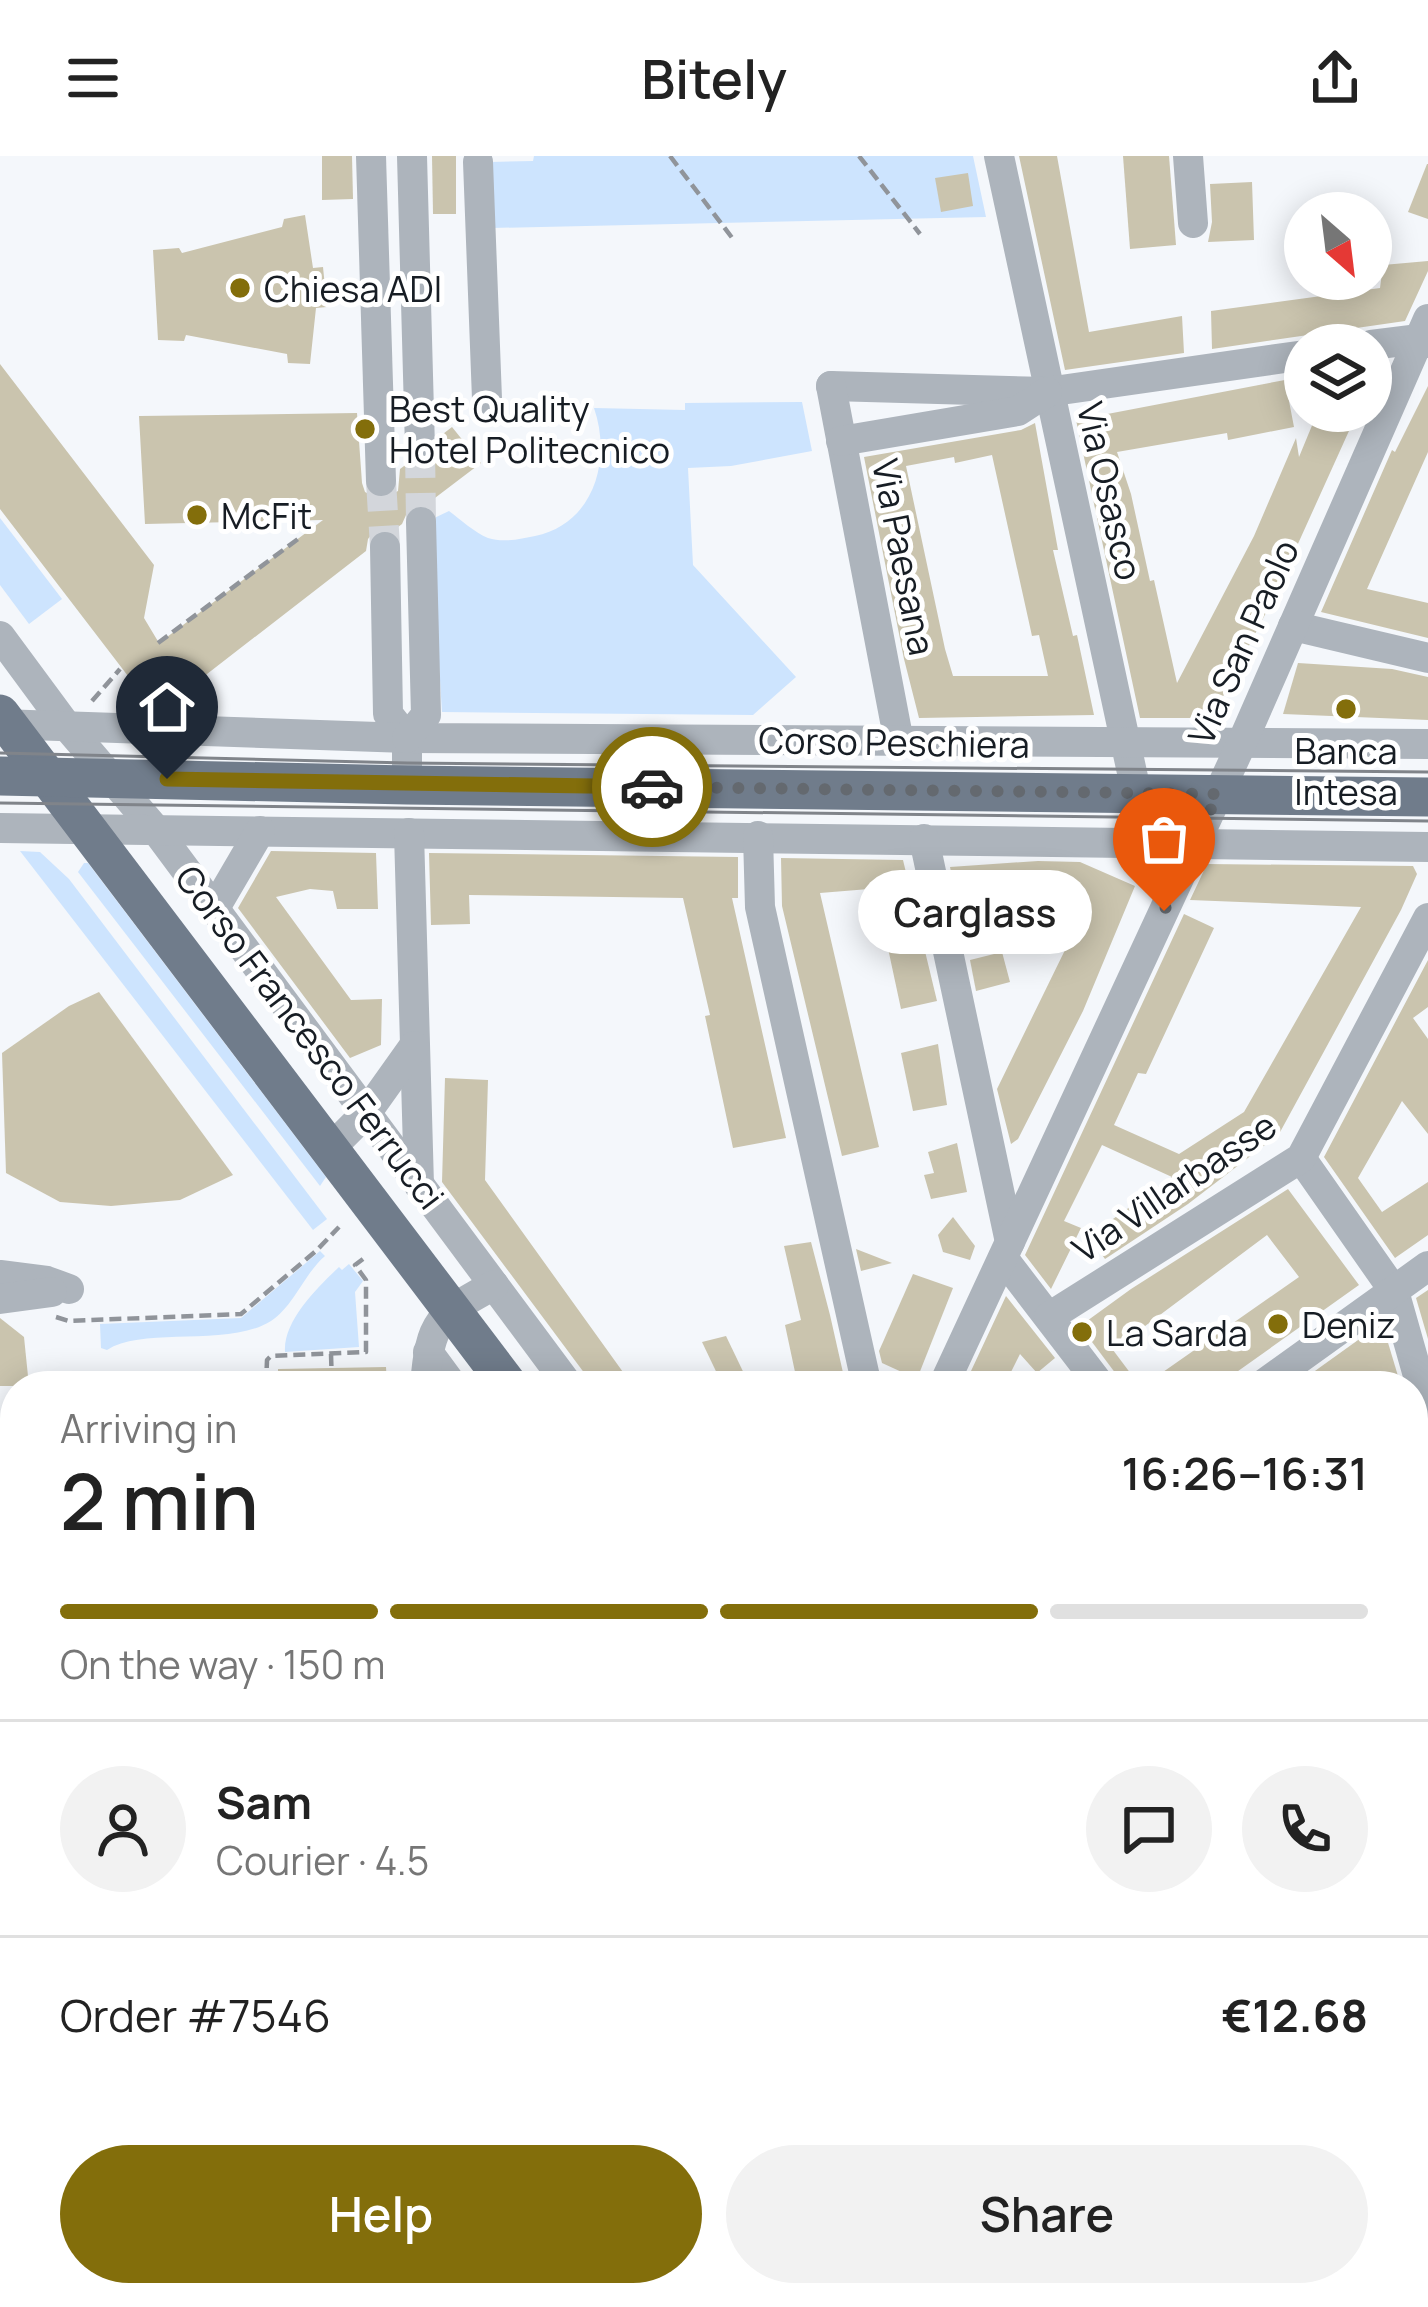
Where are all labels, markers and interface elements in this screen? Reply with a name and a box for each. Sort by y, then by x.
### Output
text: Bitely [641,41,787,115]
icon: menu [60,45,126,111]
icon: share [1302,45,1368,111]
north arrow [1284,192,1392,300]
map controls [1284,192,1392,432]
place label: Chiesa ADI [264,264,442,313]
marker: Chiesa ADI [227,275,253,301]
button: layers [1284,324,1392,432]
place label: Best Quality Hotel Politecnico [389,384,670,474]
street label: Via Osasco [1066,397,1154,585]
marker: Best Quality Hotel Politecnico [352,416,378,442]
street label: Via Paesana [861,455,947,659]
place label: McFit [221,491,312,540]
marker: McFit [184,502,210,528]
street label: Via San Paolo [1176,532,1310,752]
pin [116,656,218,779]
icon: home [134,674,200,740]
marker: Banca Intesa [1333,696,1359,722]
street label: Corso Peschiera [758,715,1030,769]
place label: Banca Intesa [1294,726,1398,816]
courier [592,727,712,847]
icon: car [619,754,685,820]
pin [1113,788,1215,911]
icon: bag [1131,806,1197,872]
street label: Corso Francesco Ferrucci [164,855,456,1219]
callout: Carglass [858,869,1092,953]
text: Carglass [893,885,1057,939]
street label: Via Villarbasse [1062,1101,1286,1273]
place label: Deniz [1302,1300,1396,1349]
place label: La Sarda [1106,1308,1248,1357]
marker: Deniz [1265,1311,1291,1337]
marker: La Sarda [1069,1319,1095,1345]
text: Arriving in [60,1401,237,1455]
text: 16:26–16:31 [1122,1442,1368,1504]
text: 2 min [60,1447,259,1553]
text: On the way · 150 m [60,1637,385,1691]
button: person [60,1766,186,1892]
button: chat [1086,1766,1212,1892]
button: phone [1242,1766,1368,1892]
text: Sam [216,1771,312,1833]
text: Courier · 4.5 [216,1833,429,1887]
text: Order #7546 [60,1984,331,2046]
text: €12.68 [1222,1984,1368,2046]
button: Help [60,2145,702,2283]
button: Share [726,2145,1368,2283]

